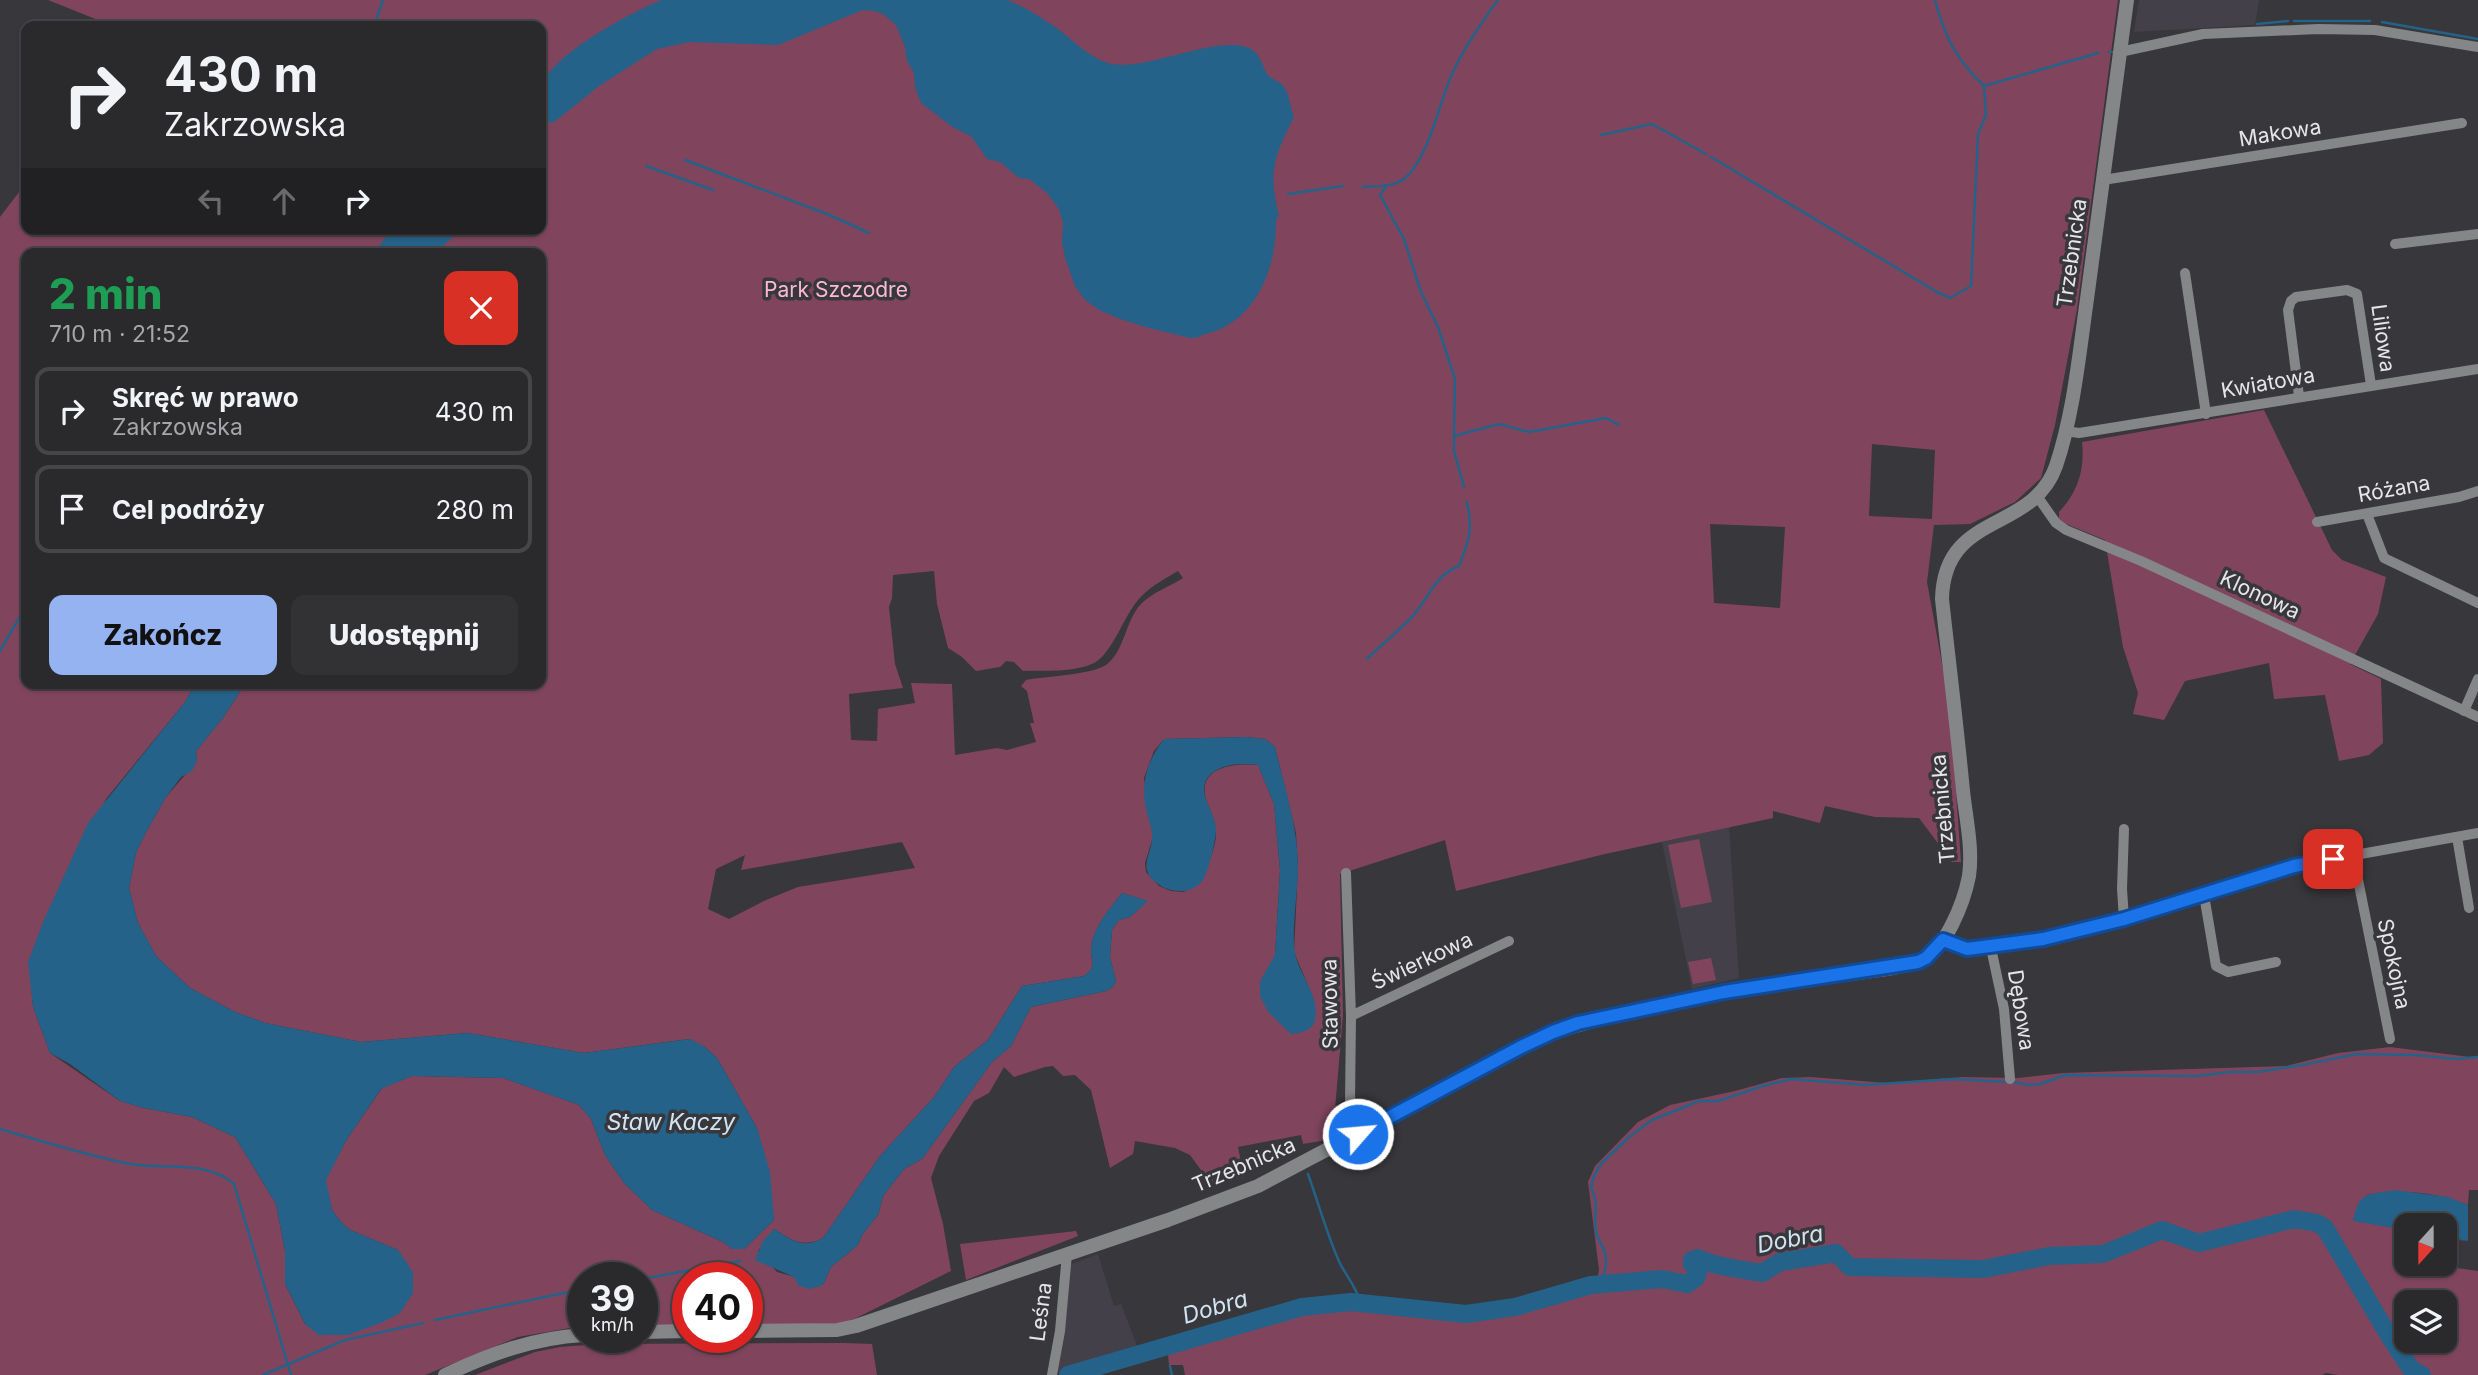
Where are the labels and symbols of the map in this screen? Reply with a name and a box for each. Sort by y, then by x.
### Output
street label: Makowa [2237,114,2323,151]
street label: Trzebnicka [2052,197,2092,309]
park label: Park Szczodre [764,277,908,302]
street label: Liliowa [2366,302,2401,374]
street label: Kwiatowa [2219,362,2317,403]
street label: Różana [2356,470,2432,507]
street label: Klonowa [2216,565,2304,624]
street label: Trzebnicka [1925,753,1960,865]
pin [2303,829,2363,889]
street label: Spokojna [2373,916,2416,1011]
street label: Świerkowa [1367,925,1476,995]
street label: Stawowa [1316,959,1343,1049]
street label: Dębowa [2003,968,2040,1052]
position arrow [1321,1097,1395,1171]
water label: Staw Kaczy [607,1108,736,1136]
street label: Trzebnicka [1189,1132,1299,1197]
north arrow [2394,1213,2457,1276]
water label: Dobra [1754,1219,1826,1259]
speed limit sign: 40 [672,1262,763,1353]
street label: Leśna [1024,1281,1057,1343]
water label: Dobra [1179,1284,1251,1330]

